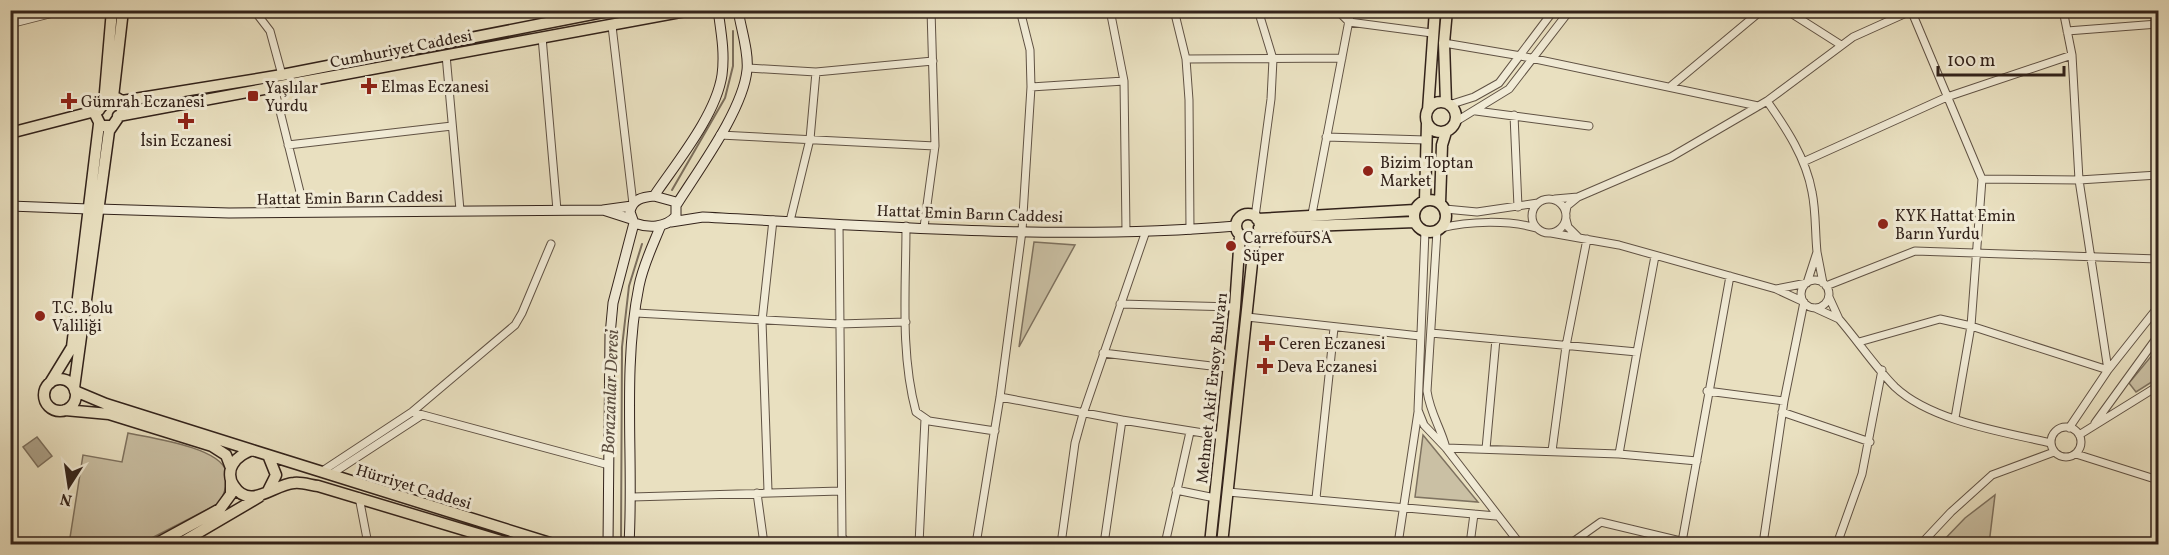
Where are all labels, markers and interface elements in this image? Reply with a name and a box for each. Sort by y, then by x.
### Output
street label: Cumhuriyet Caddesi [328,25,474,75]
scale bar [1938,39,2064,77]
text: 100 m [1947,49,1996,74]
place label: Elmas Eczanesi [381,77,489,99]
place label: Yaşlılar Yurdu [265,78,318,118]
marker: Elmas Eczanesi [362,79,376,93]
marker: Yaşlılar Yurdu [246,89,260,103]
place label: Gümrah Eczanesi [81,92,205,114]
marker: Gümrah Eczanesi [62,94,76,108]
marker: İsin Eczanesi [179,114,193,128]
place label: İsin Eczanesi [140,131,232,153]
place label: Bizim Toptan Market [1380,153,1474,193]
marker: Bizim Toptan Market [1361,164,1375,178]
street label: Hattat Emin Barın Caddesi [257,186,444,212]
street label: Hattat Emin Barın Caddesi [876,201,1064,229]
place label: KYK Hattat Emin Barın Yurdu [1895,206,2016,246]
marker: KYK Hattat Emin Barın Yurdu [1876,217,1890,231]
place label: CarrefourSA Süper [1243,228,1332,268]
marker: CarrefourSA Süper [1224,239,1238,253]
street label: Mehmet Akif Ersoy Bulvarı [1192,291,1234,485]
place label: T.C. Bolu Valiliği [52,298,113,338]
marker: T.C. Bolu Valiliği [33,309,47,323]
water label: Borazanlar Deresi [597,329,626,455]
place label: Ceren Eczanesi [1279,334,1386,356]
marker: Ceren Eczanesi [1260,336,1274,350]
place label: Deva Eczanesi [1277,357,1377,379]
marker: Deva Eczanesi [1258,359,1272,373]
north arrow [39,456,99,516]
street label: Hürriyet Caddesi [353,460,474,516]
text: N [58,487,74,511]

